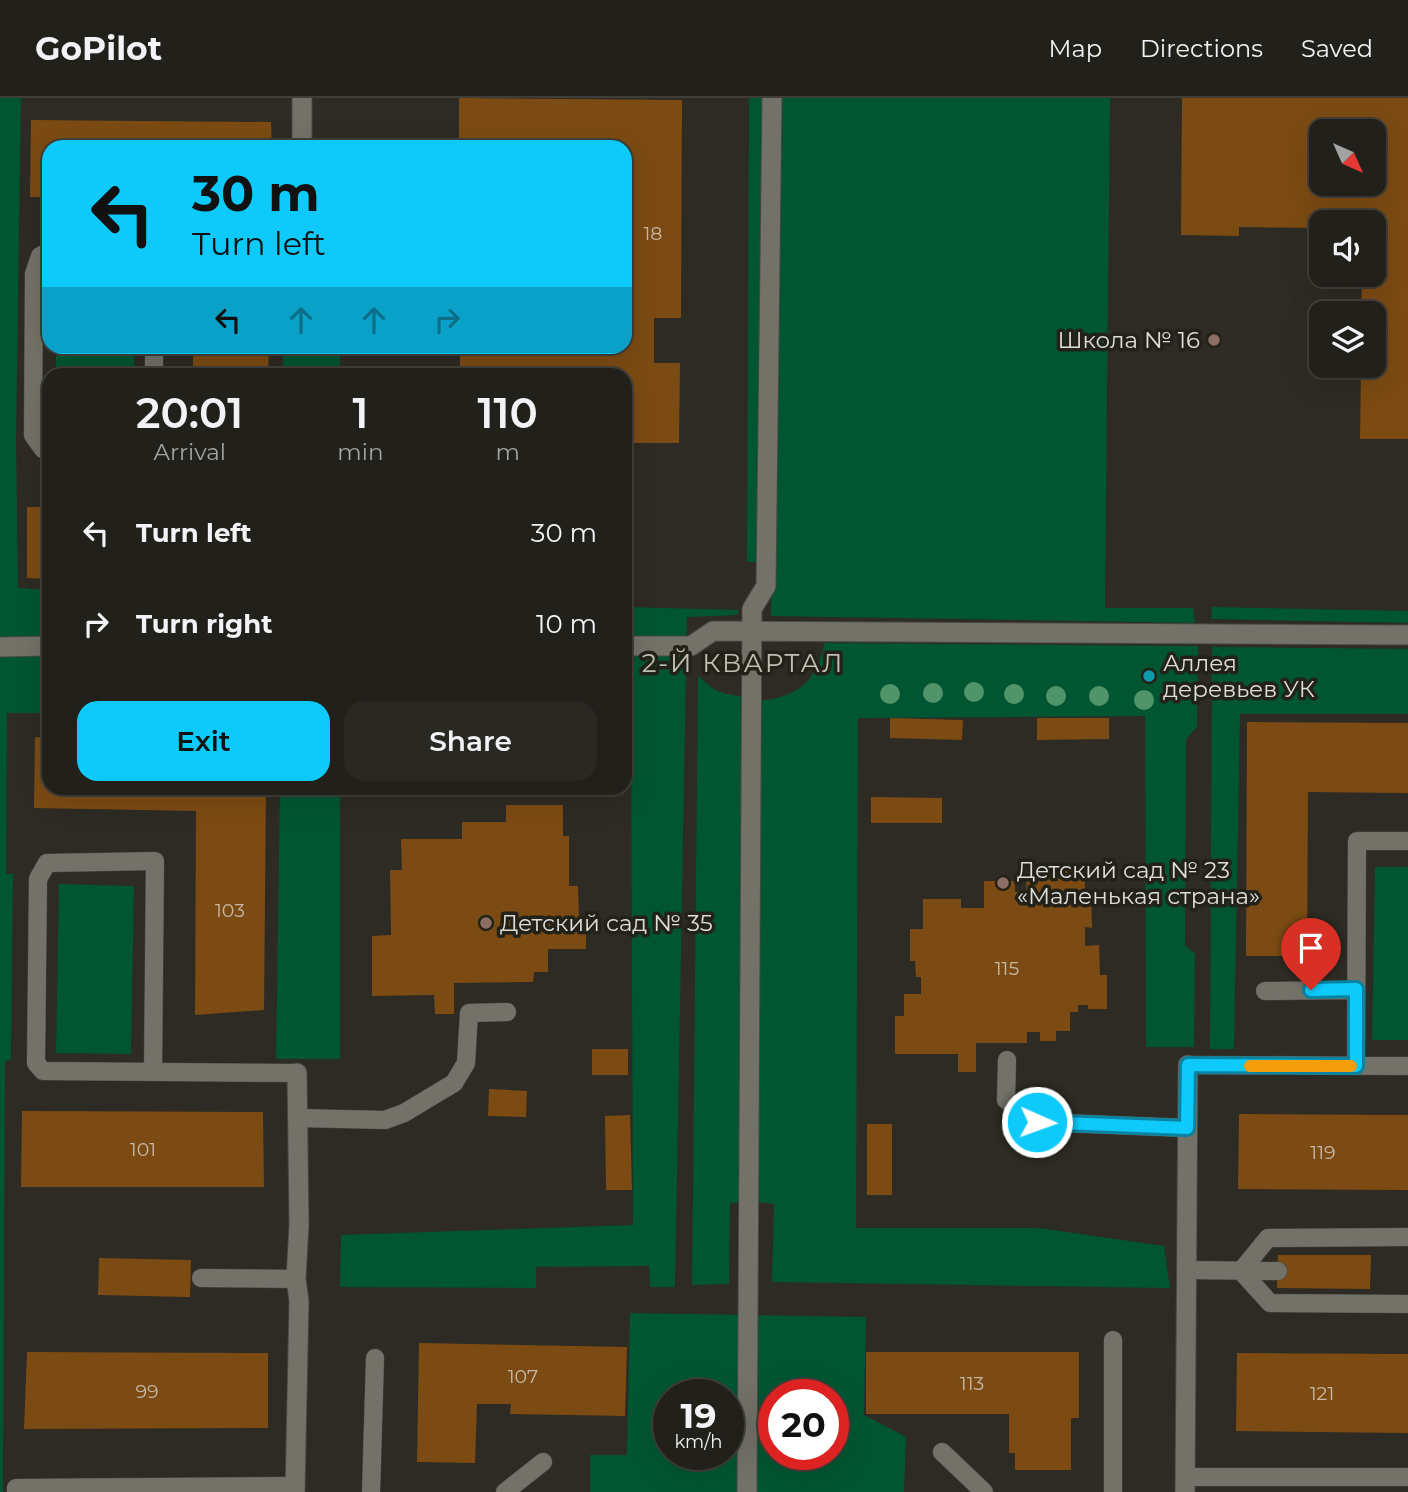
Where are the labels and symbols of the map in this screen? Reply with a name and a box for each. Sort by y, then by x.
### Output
north arrow [1309,119,1386,196]
house number: 18 [644,222,662,245]
place label: Школа № 16 [1057,326,1200,354]
marker: Школа № 16 [1206,332,1222,348]
district label: 2-Й КВАРТАЛ [642,647,844,679]
place label: Аллея деревьев УК [1163,649,1315,703]
marker: Аллея деревьев УК [1141,668,1157,684]
place label: Детский сад № 23 «Маленькая страна» [1017,856,1260,910]
marker: Детский сад № 23 «Маленькая страна» [995,875,1011,891]
house number: 103 [215,899,245,922]
place label: Детский сад № 35 [500,909,713,937]
marker: Детский сад № 35 [478,915,494,931]
pin [1281,918,1341,990]
house number: 115 [995,957,1019,980]
position arrow [1000,1085,1074,1159]
house number: 101 [130,1138,156,1161]
house number: 119 [1310,1141,1336,1164]
house number: 107 [508,1365,538,1388]
house number: 113 [960,1372,984,1395]
speed limit sign: 20 [758,1379,849,1470]
house number: 99 [135,1380,159,1403]
house number: 121 [1310,1382,1334,1405]

